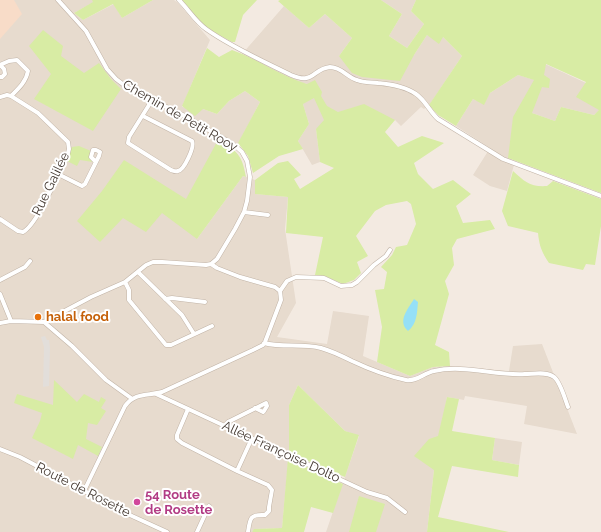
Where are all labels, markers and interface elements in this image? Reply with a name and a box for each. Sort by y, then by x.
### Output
street label: Chemin de Petit Rooy [120,77,240,155]
street label: Rue Galilée [29,150,73,218]
place label: halal food [46,309,109,325]
marker: halal food [33,312,43,322]
street label: Allée Françoise Dolto [220,418,342,486]
street label: Route de Rosette [33,459,133,521]
place label: 54 Route de Rosette [145,487,212,518]
marker: 54 Route de Rosette [132,497,142,507]

